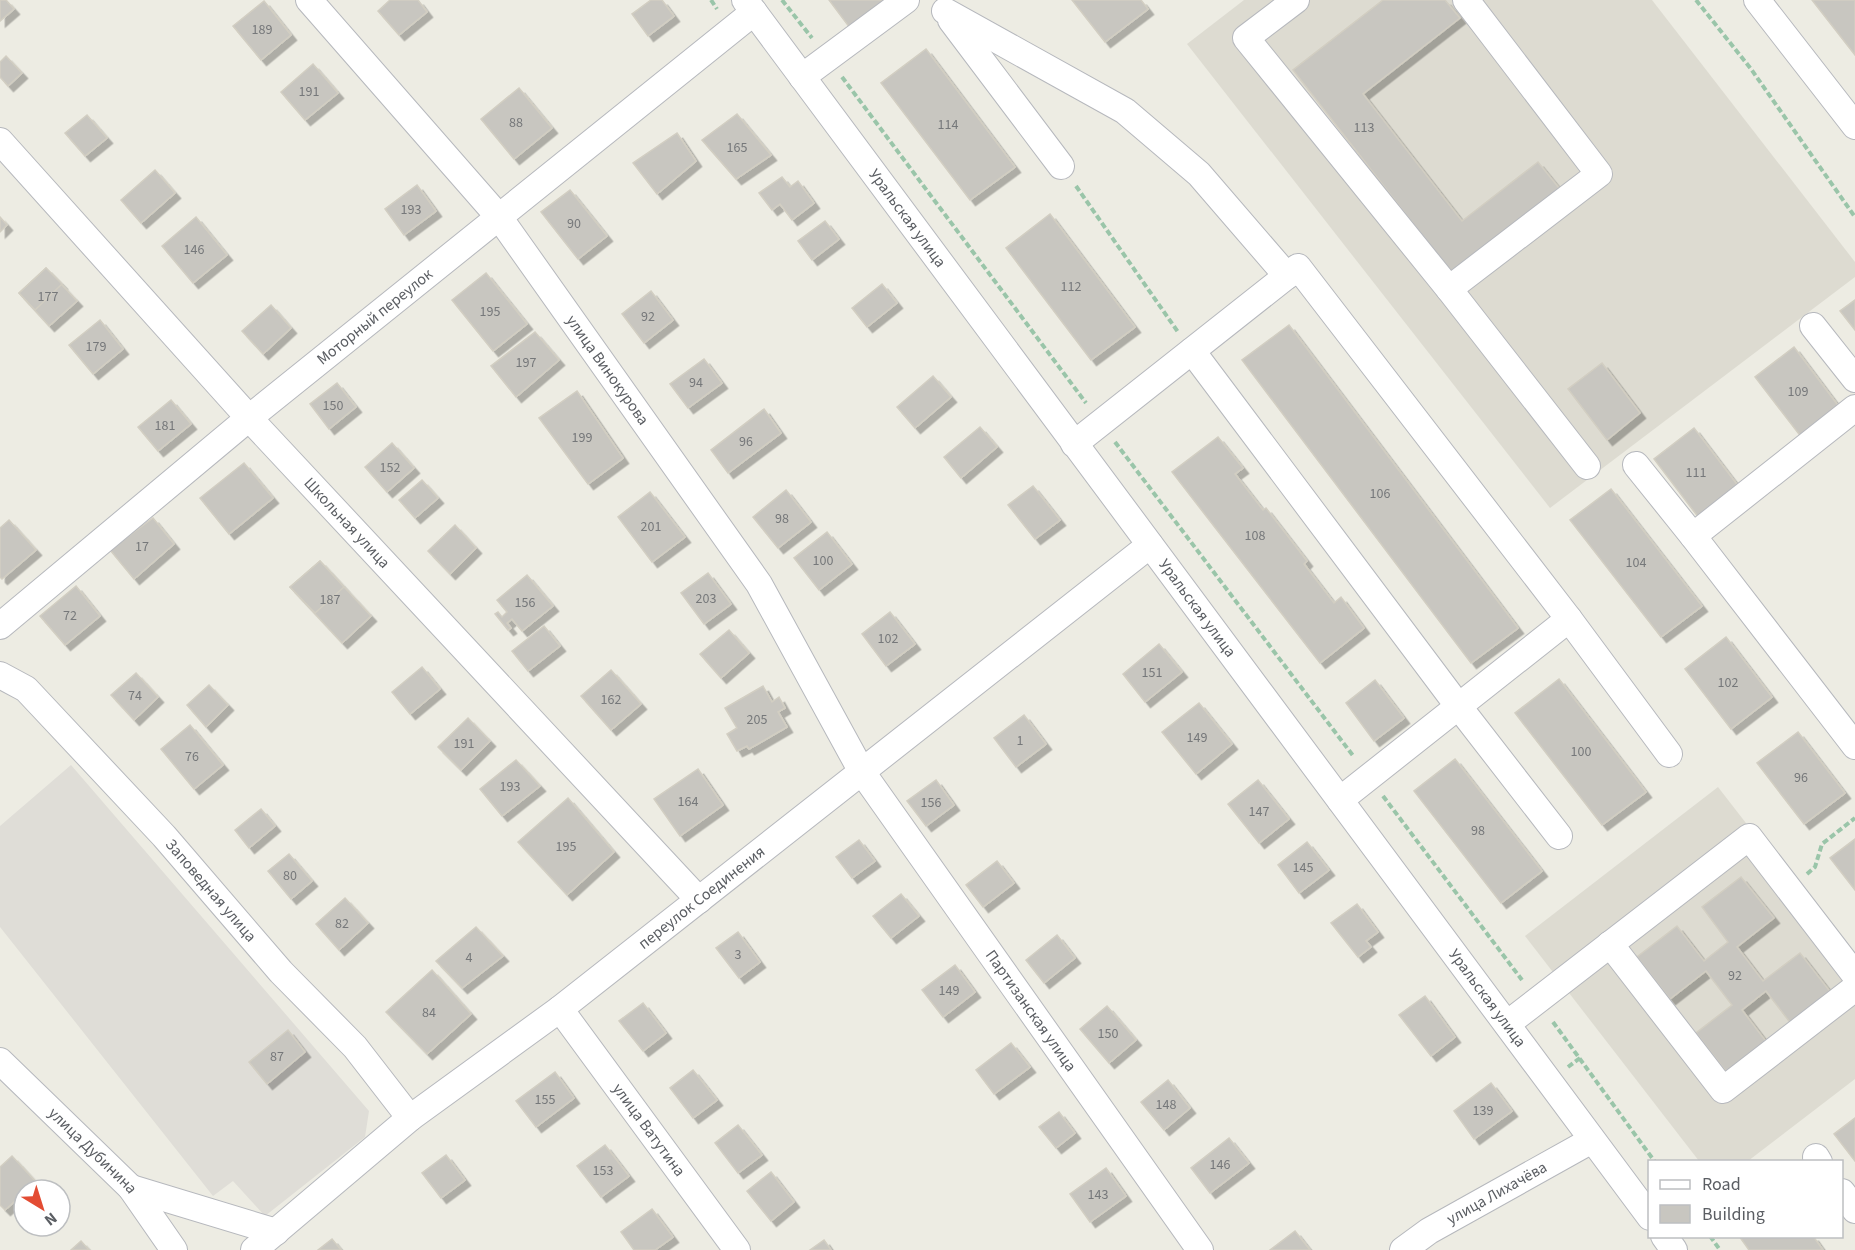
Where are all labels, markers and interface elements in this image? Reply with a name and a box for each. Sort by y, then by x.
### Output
house number: 189 [252,20,272,40]
house number: 191 [299,82,319,102]
house number: 88 [509,113,523,133]
house number: 114 [938,115,958,135]
house number: 113 [1354,118,1374,138]
house number: 165 [727,138,747,158]
street label: Уральская улица [863,165,951,272]
house number: 193 [401,200,421,220]
house number: 90 [567,214,581,234]
house number: 146 [184,240,204,260]
street label: Моторный переулок [312,263,438,370]
house number: 112 [1061,277,1081,297]
house number: 177 [38,287,58,307]
house number: 195 [480,302,500,322]
house number: 92 [641,307,655,327]
street label: улица Винокурова [561,311,654,430]
house number: 179 [86,337,106,357]
house number: 197 [516,353,536,373]
house number: 94 [689,373,703,393]
house number: 109 [1788,382,1808,402]
house number: 150 [323,396,343,416]
house number: 181 [155,416,175,436]
house number: 199 [572,428,592,448]
house number: 96 [739,432,753,452]
house number: 152 [380,458,400,478]
house number: 111 [1686,463,1706,483]
street label: Школьная улица [299,473,395,573]
house number: 106 [1370,484,1390,504]
house number: 98 [775,509,789,529]
house number: 201 [641,517,661,537]
house number: 108 [1245,526,1265,546]
house number: 17 [135,537,149,557]
house number: 100 [813,551,833,571]
house number: 104 [1626,553,1646,573]
street label: Уральская улица [1153,555,1241,662]
house number: 203 [696,589,716,609]
house number: 187 [320,590,340,610]
house number: 156 [515,593,535,613]
house number: 72 [63,606,77,626]
house number: 102 [878,629,898,649]
house number: 151 [1142,663,1162,683]
house number: 102 [1718,673,1738,693]
house number: 74 [128,686,142,706]
house number: 162 [601,690,621,710]
house number: 205 [747,710,767,730]
house number: 149 [1187,728,1207,748]
house number: 1 [1017,731,1024,751]
house number: 191 [454,734,474,754]
house number: 100 [1571,742,1591,762]
house number: 76 [185,747,199,767]
house number: 96 [1794,768,1808,788]
house number: 193 [500,777,520,797]
house number: 164 [678,792,698,812]
house number: 156 [921,793,941,813]
house number: 147 [1249,802,1269,822]
house number: 98 [1471,821,1485,841]
street label: Заповедная улица [160,834,261,947]
house number: 195 [556,837,576,857]
street label: переулок Соединения [634,841,770,954]
house number: 145 [1293,858,1313,878]
house number: 80 [283,866,297,886]
house number: 82 [335,914,349,934]
house number: 3 [735,945,742,965]
street label: Партизанская улица [980,945,1082,1076]
street label: Уральская улица [1443,945,1531,1052]
house number: 4 [466,948,473,968]
house number: 92 [1728,966,1742,986]
house number: 149 [939,981,959,1001]
house number: 84 [422,1003,436,1023]
house number: 150 [1098,1024,1118,1044]
house number: 87 [270,1047,284,1067]
street label: улица Ватутина [607,1079,690,1181]
house number: 155 [535,1090,555,1110]
house number: 148 [1156,1095,1176,1115]
house number: 139 [1473,1101,1493,1121]
street label: улица Дубинина [43,1103,143,1198]
house number: 146 [1210,1155,1230,1175]
street label: улица Лихачёва [1443,1156,1551,1230]
legend [1648,1160,1843,1238]
house number: 153 [593,1161,613,1181]
text: Road [1702,1172,1741,1197]
north arrow [12,1178,72,1238]
house number: 143 [1088,1185,1108,1205]
text: Building [1702,1202,1765,1227]
text: N [40,1207,62,1231]

